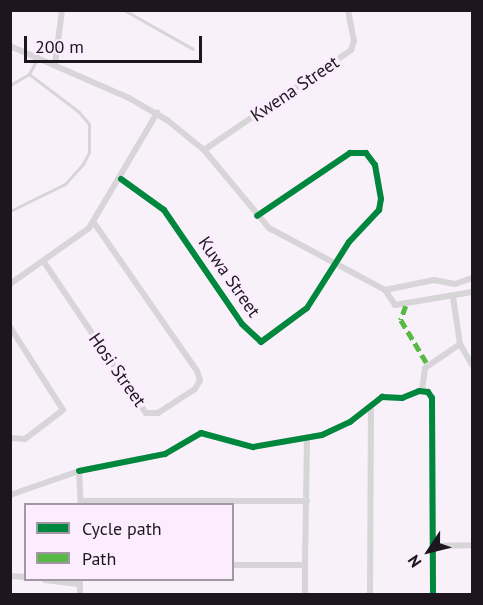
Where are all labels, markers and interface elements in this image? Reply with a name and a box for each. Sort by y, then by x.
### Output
scale bar [27,24,206,62]
text: 200 m [35,35,84,58]
street label: Kwena Street [247,52,343,126]
street label: Kuwa Street [193,233,265,321]
street label: Hosi Street [84,329,150,411]
legend [24,503,234,581]
text: Cycle path [82,517,162,540]
north arrow [399,521,459,581]
text: Path [82,547,116,570]
text: N [403,551,425,571]

